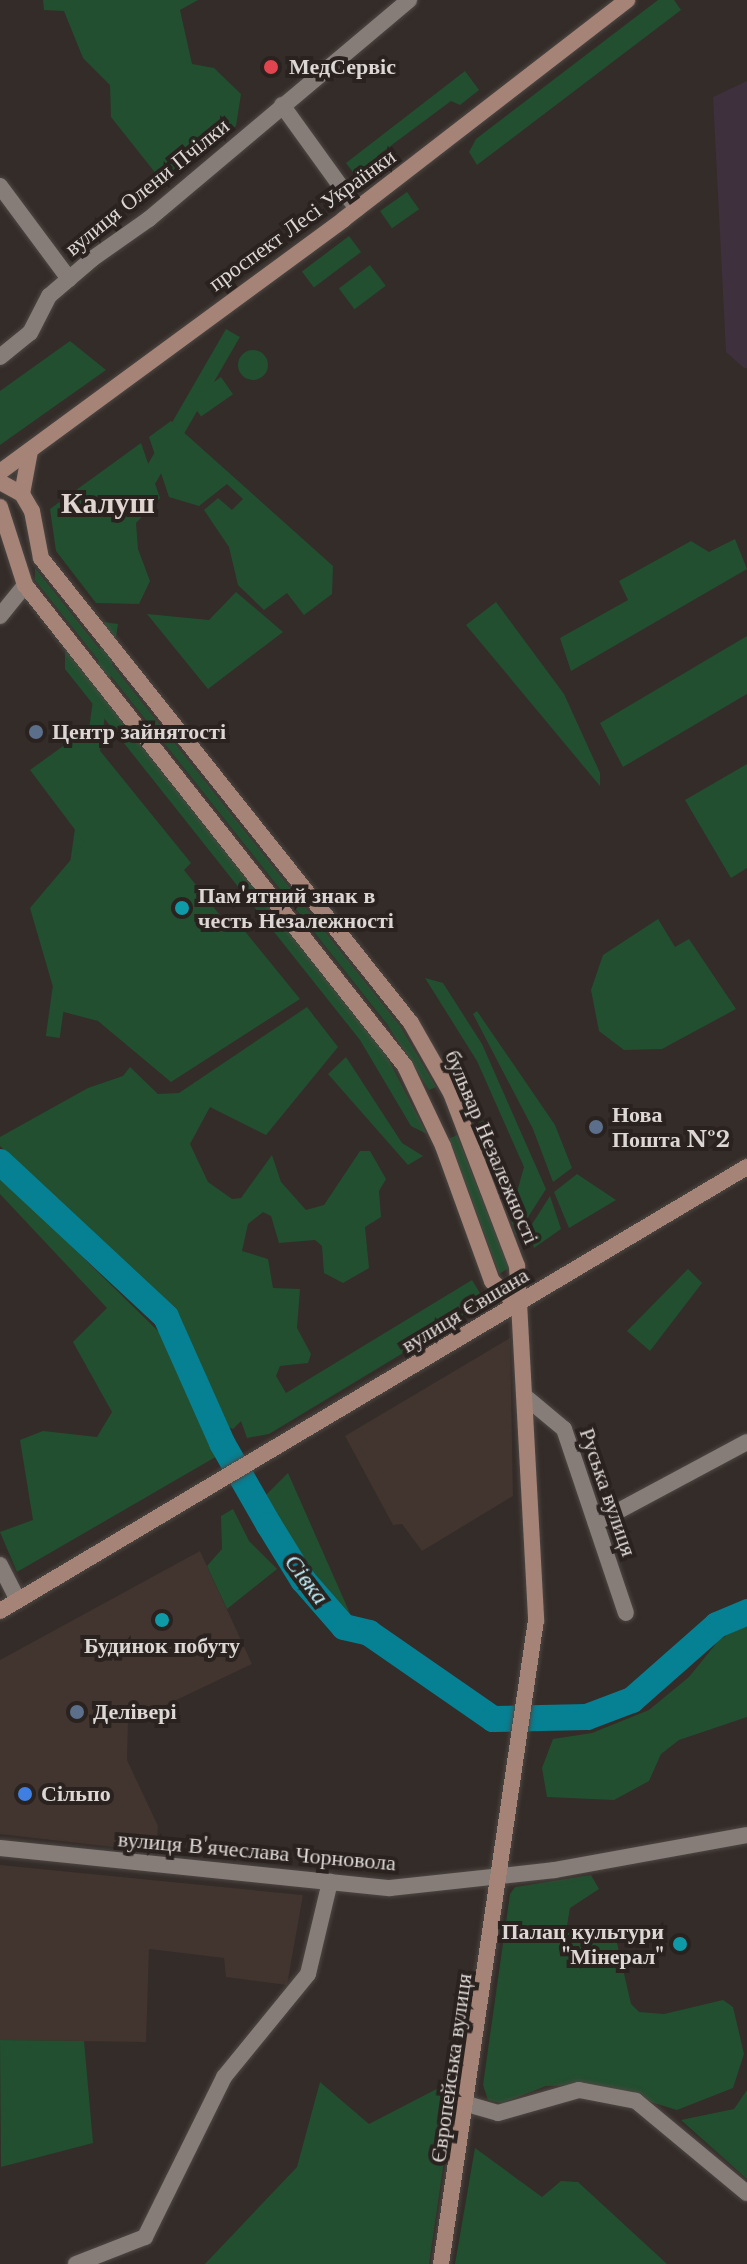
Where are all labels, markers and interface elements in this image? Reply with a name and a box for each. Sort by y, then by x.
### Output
place label: МедСервіс [289,54,396,80]
marker: МедСервіс [260,56,282,78]
street label: вулиця Олени Пчілки [60,113,234,261]
street label: проспект Лесі Українки [203,143,401,297]
district label: Калуш [61,485,155,521]
place label: Центр зайнятості [52,719,226,745]
marker: Центр зайнятості [27,723,45,741]
place label: Пам'ятний знак в честь Незалежності [198,882,394,934]
marker: Пам'ятний знак в честь Незалежності [173,899,191,917]
street label: бульвар Незалежності [439,1046,545,1248]
place label: Нова Пошта №2 [612,1101,730,1152]
marker: Нова Пошта №2 [587,1118,605,1136]
street label: вулиця Євшана [397,1262,533,1358]
street label: Руська вулиця [574,1424,642,1560]
water label: Сівка [279,1548,335,1610]
marker: Будинок побуту [153,1611,171,1629]
place label: Будинок побуту [84,1633,240,1659]
place label: Делівері [93,1699,177,1725]
marker: Делівері [68,1703,86,1721]
place label: Сільпо [41,1781,111,1807]
marker: Сільпо [16,1785,34,1803]
street label: вулиця В'ячеслава Чорновола [117,1826,397,1876]
place label: Палац культури "Мінерал" [501,1918,664,1970]
marker: Палац культури "Мінерал" [671,1935,689,1953]
street label: Європейська вулиця [425,1972,477,2164]

